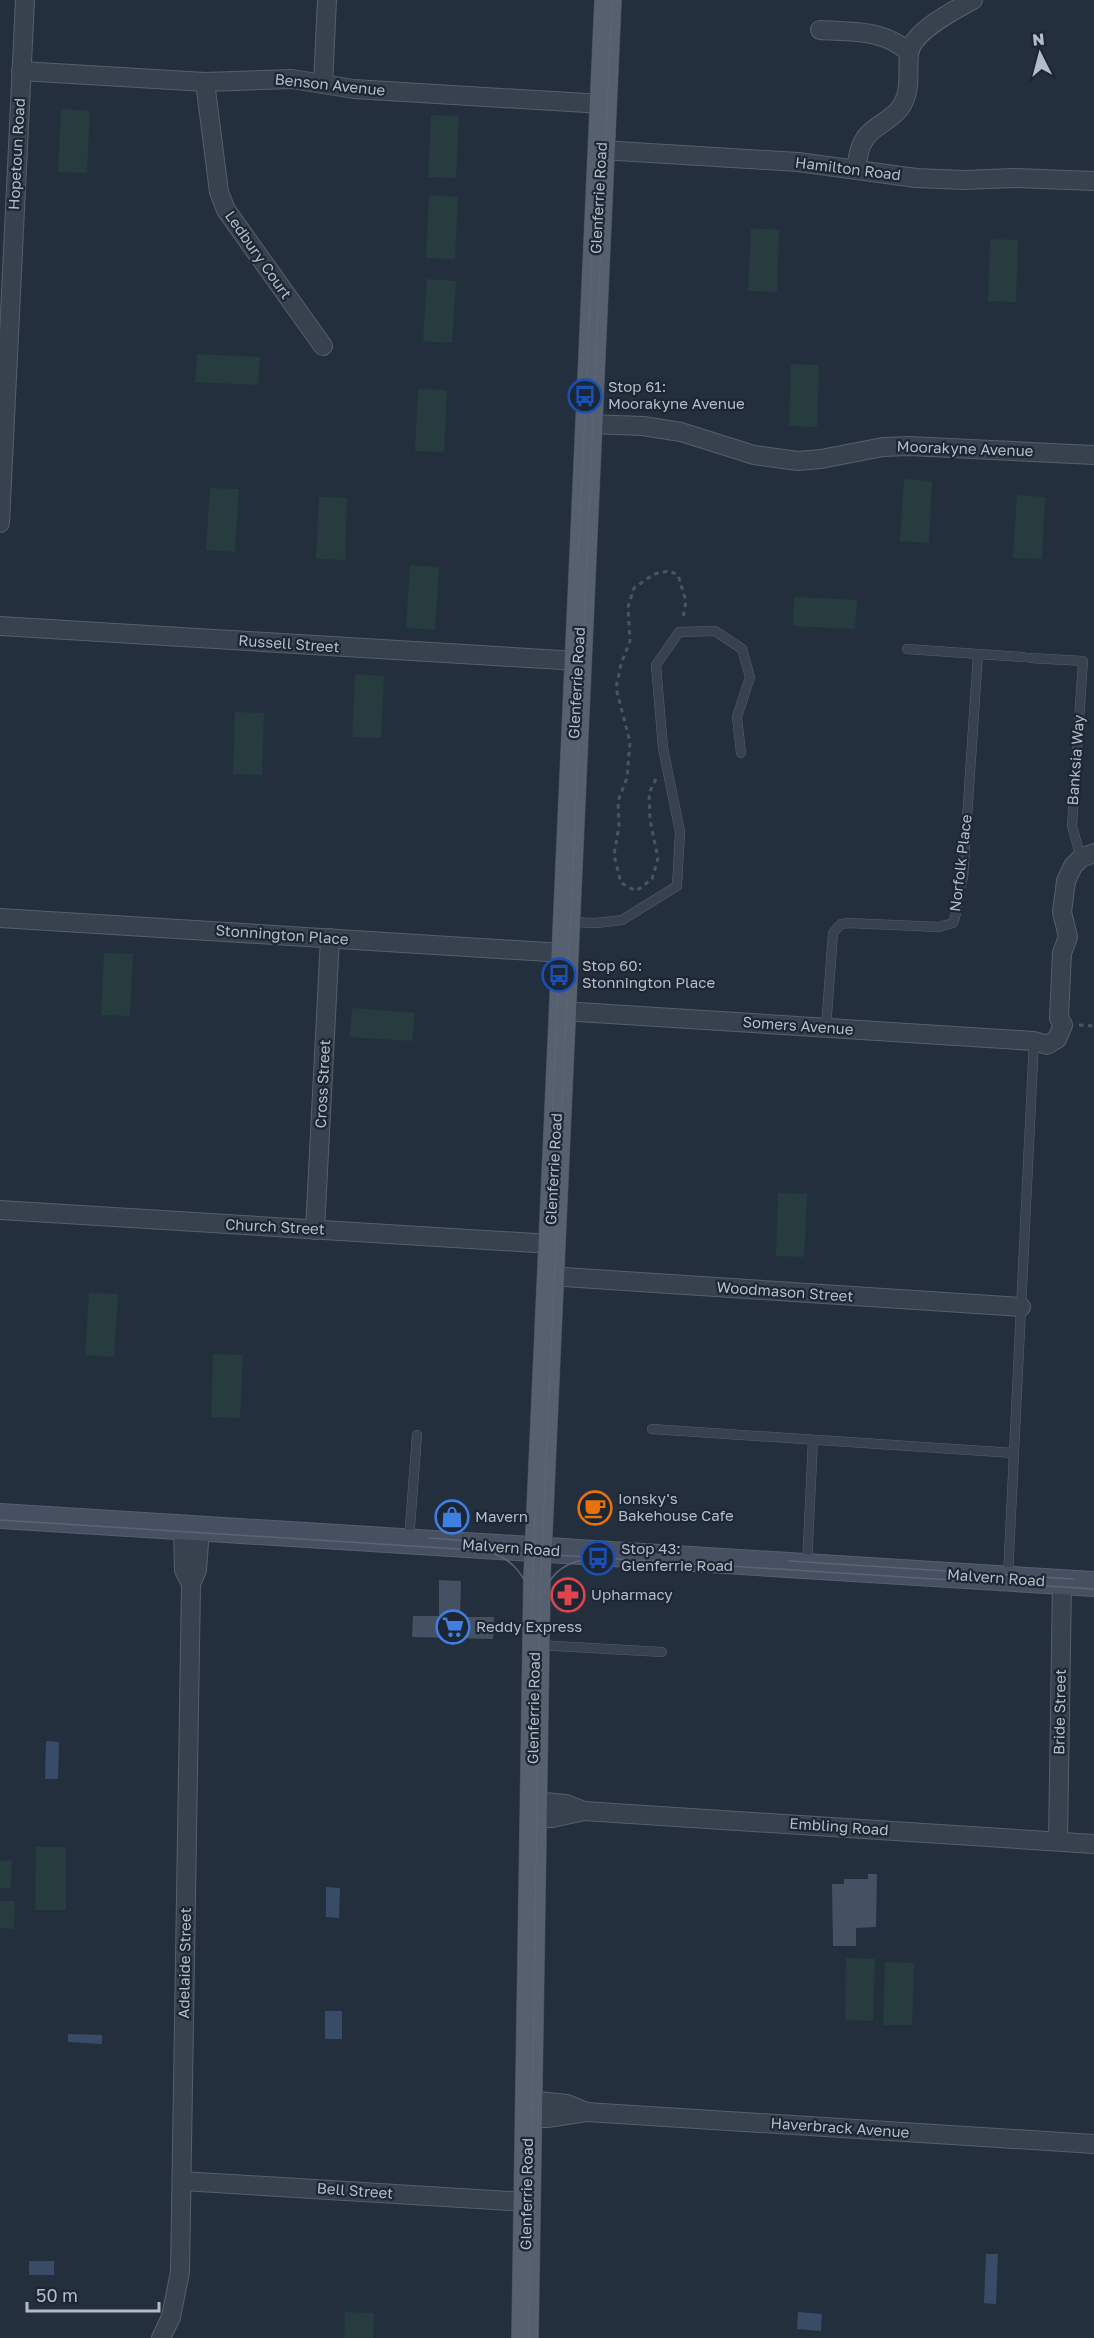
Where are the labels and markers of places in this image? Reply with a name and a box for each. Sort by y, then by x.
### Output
place label: Stop 61: Moorakyne Avenue [608,377,745,412]
bus stop icon: Stop 61: Moorakyne Avenue [567,378,603,414]
place label: Stop 60: Stonnington Place [582,956,715,991]
bus stop icon: Stop 60: Stonnington Place [541,957,577,993]
place label: Ionsky's Bakehouse Cafe [618,1489,734,1524]
cafe icon: Ionsky's Bakehouse Cafe [577,1490,613,1526]
shop icon: Mavern [434,1499,470,1535]
place label: Mavern [475,1507,528,1525]
place label: Stop 43: Glenferrie Road [621,1539,733,1574]
bus stop icon: Stop 43: Glenferrie Road [580,1540,616,1576]
pharmacy icon: Upharmacy [550,1577,586,1613]
place label: Upharmacy [591,1585,673,1603]
supermarket icon: Reddy Express [435,1609,471,1645]
place label: Reddy Express [476,1617,582,1635]

